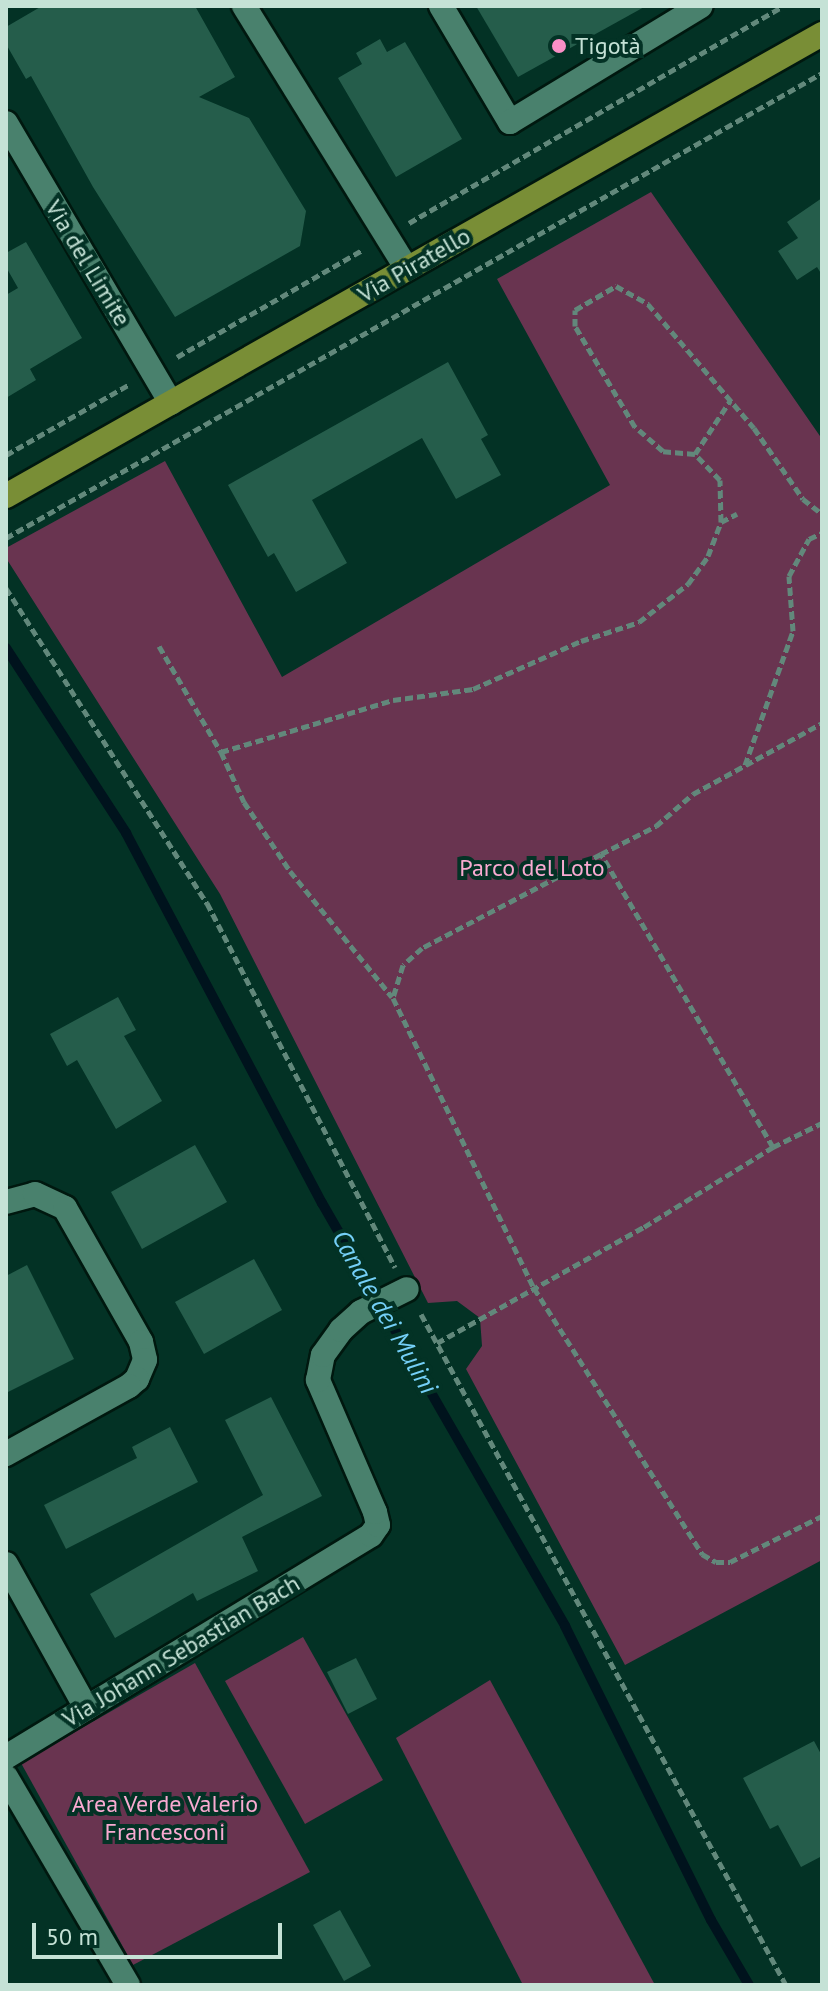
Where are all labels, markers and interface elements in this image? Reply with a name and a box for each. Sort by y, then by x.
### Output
place label: Tigotà [575,32,641,60]
marker: Tigotà [550,37,568,55]
street label: Via del Limite [39,195,137,331]
street label: Via Piratello [353,221,475,309]
park label: Parco del Loto [459,854,605,882]
water label: Canale dei Mulini [326,1225,444,1399]
street label: Via Johann Sebastian Bach [57,1569,305,1733]
park label: Area Verde Valerio Francesconi [71,1790,259,1846]
scale bar [36,1907,286,1957]
text: 50 m [46,1921,98,1952]

